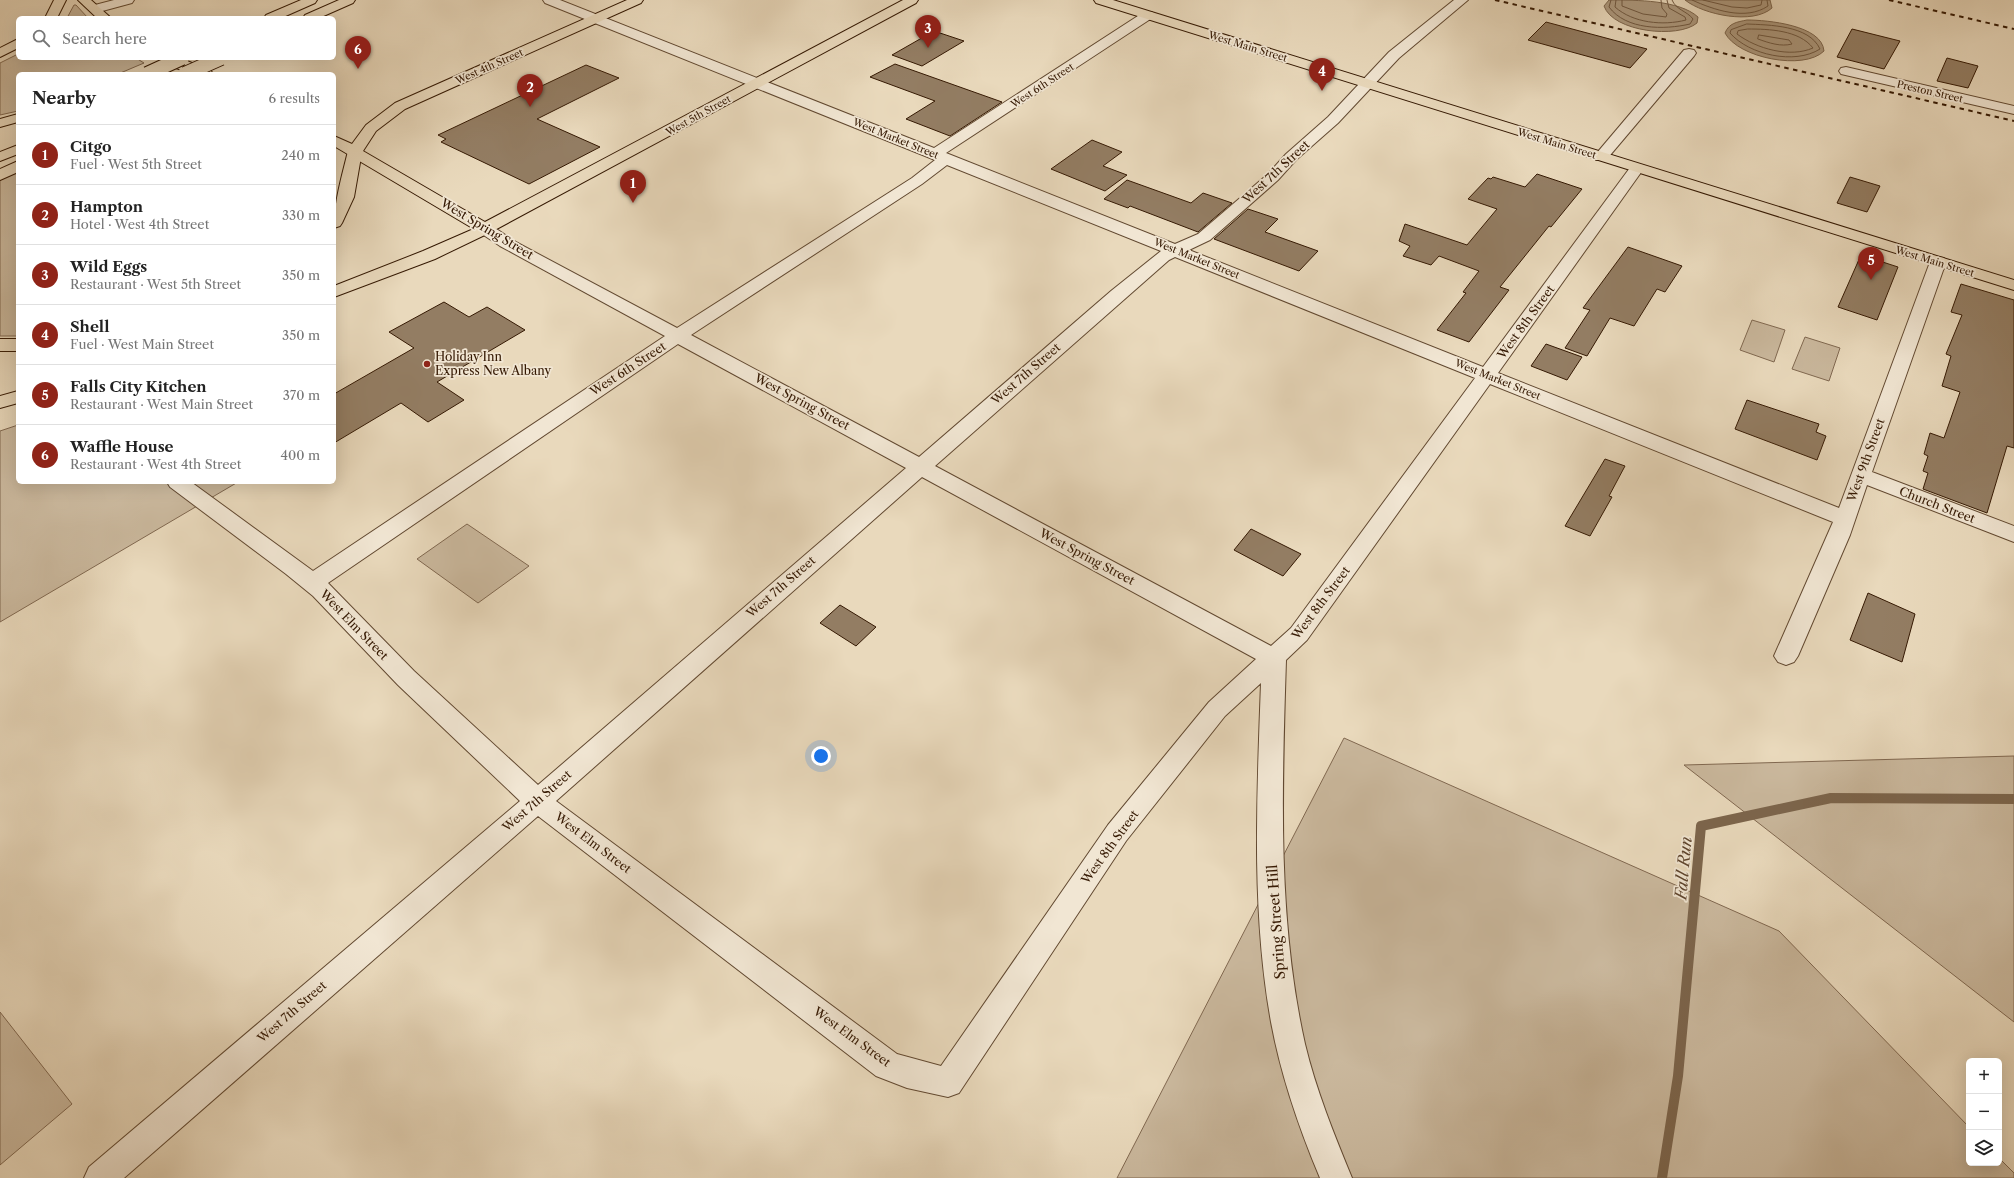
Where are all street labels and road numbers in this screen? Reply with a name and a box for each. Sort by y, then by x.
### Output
street label: West Main Street [1206,28,1289,65]
street label: West 4th Street [452,46,526,88]
street label: West 6th Street [1007,60,1077,111]
street label: Preston Street [1896,78,1965,106]
street label: West 5th Street [663,92,733,139]
street label: West Market Street [850,115,941,162]
street label: West Main Street [1515,125,1598,162]
street label: West 7th Street [1238,136,1313,207]
street label: West Spring Street [437,194,537,263]
street label: West Market Street [1151,235,1242,282]
street label: West Main Street [1893,243,1976,280]
street label: West 8th Street [1493,281,1558,362]
street label: West 6th Street [586,338,669,399]
street label: West 7th Street [987,339,1064,408]
street label: West Market Street [1452,356,1543,403]
street label: West Spring Street [751,370,853,433]
street label: West 9th Street [1843,415,1888,504]
street label: Church Street [1897,483,1978,526]
street label: West Spring Street [1036,525,1138,588]
street label: West 7th Street [742,552,819,621]
street label: West 8th Street [1288,563,1353,643]
street label: West Elm Street [316,586,392,663]
street label: West 7th Street [498,766,575,835]
street label: West 8th Street [1077,806,1142,887]
street label: West Elm Street [551,808,635,877]
street label: Spring Street Hill [1263,864,1289,980]
street label: West 7th Street [253,977,330,1046]
street label: West Elm Street [810,1003,894,1070]

